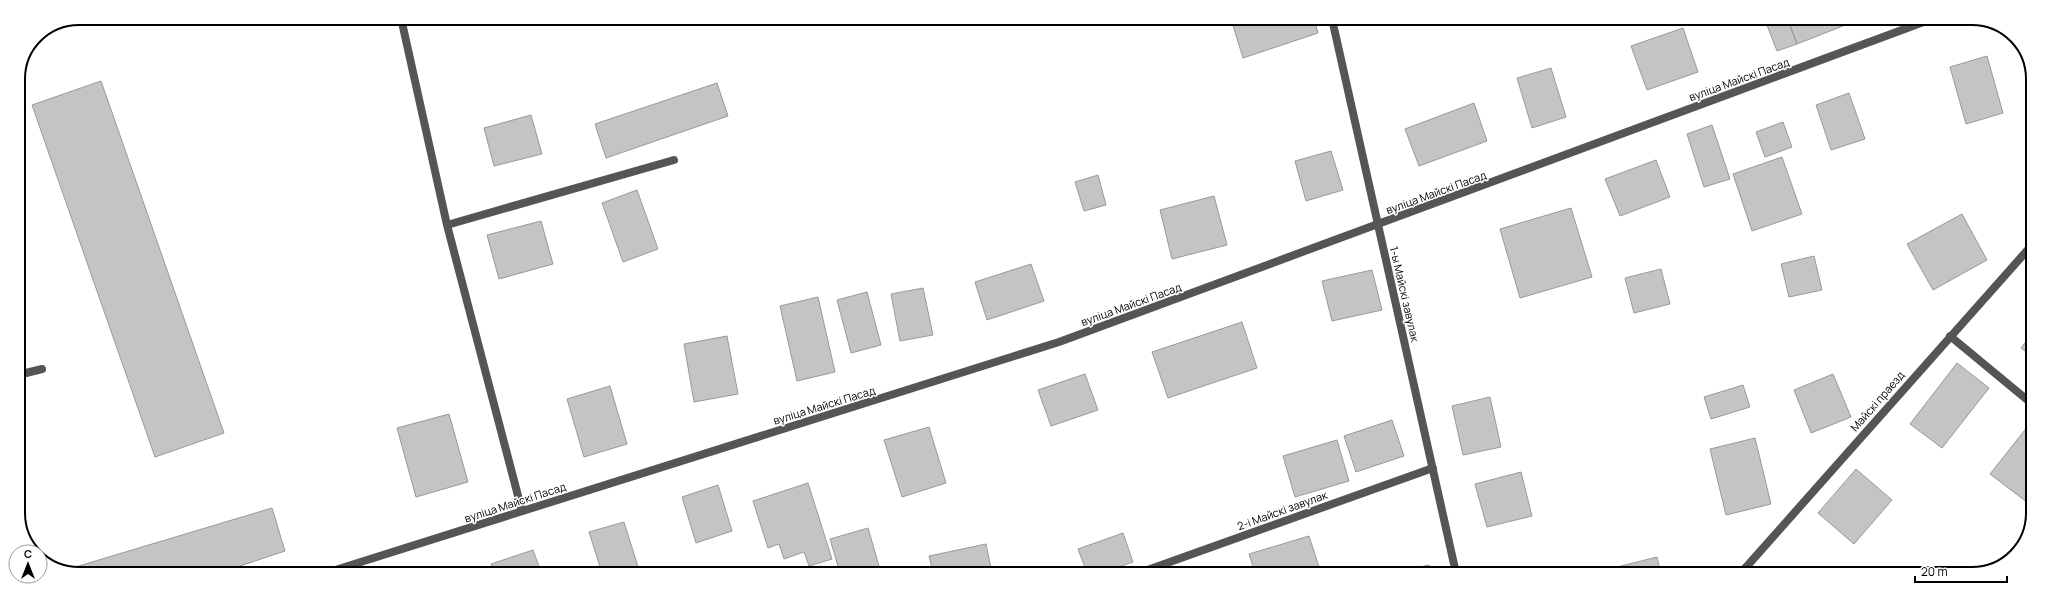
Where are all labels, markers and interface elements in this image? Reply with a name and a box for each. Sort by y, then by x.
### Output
street label: вуліца Майскі Пасад [1687,54,1792,104]
street label: вуліца Майскі Пасад [1384,167,1489,217]
street label: 1-ы Майскі завулак [1387,245,1423,344]
street label: вуліца Майскі Пасад [1079,279,1184,329]
street label: Майскі праезд [1847,367,1908,434]
street label: вуліца Майскі Пасад [771,382,877,428]
street label: вуліца Майскі Пасад [462,478,568,525]
street label: 2-і Майскі завулак [1235,487,1330,533]
north arrow [8,544,48,584]
text: С [24,546,32,561]
scale bar [1915,558,2007,584]
text: 20 m [1921,563,1948,580]

